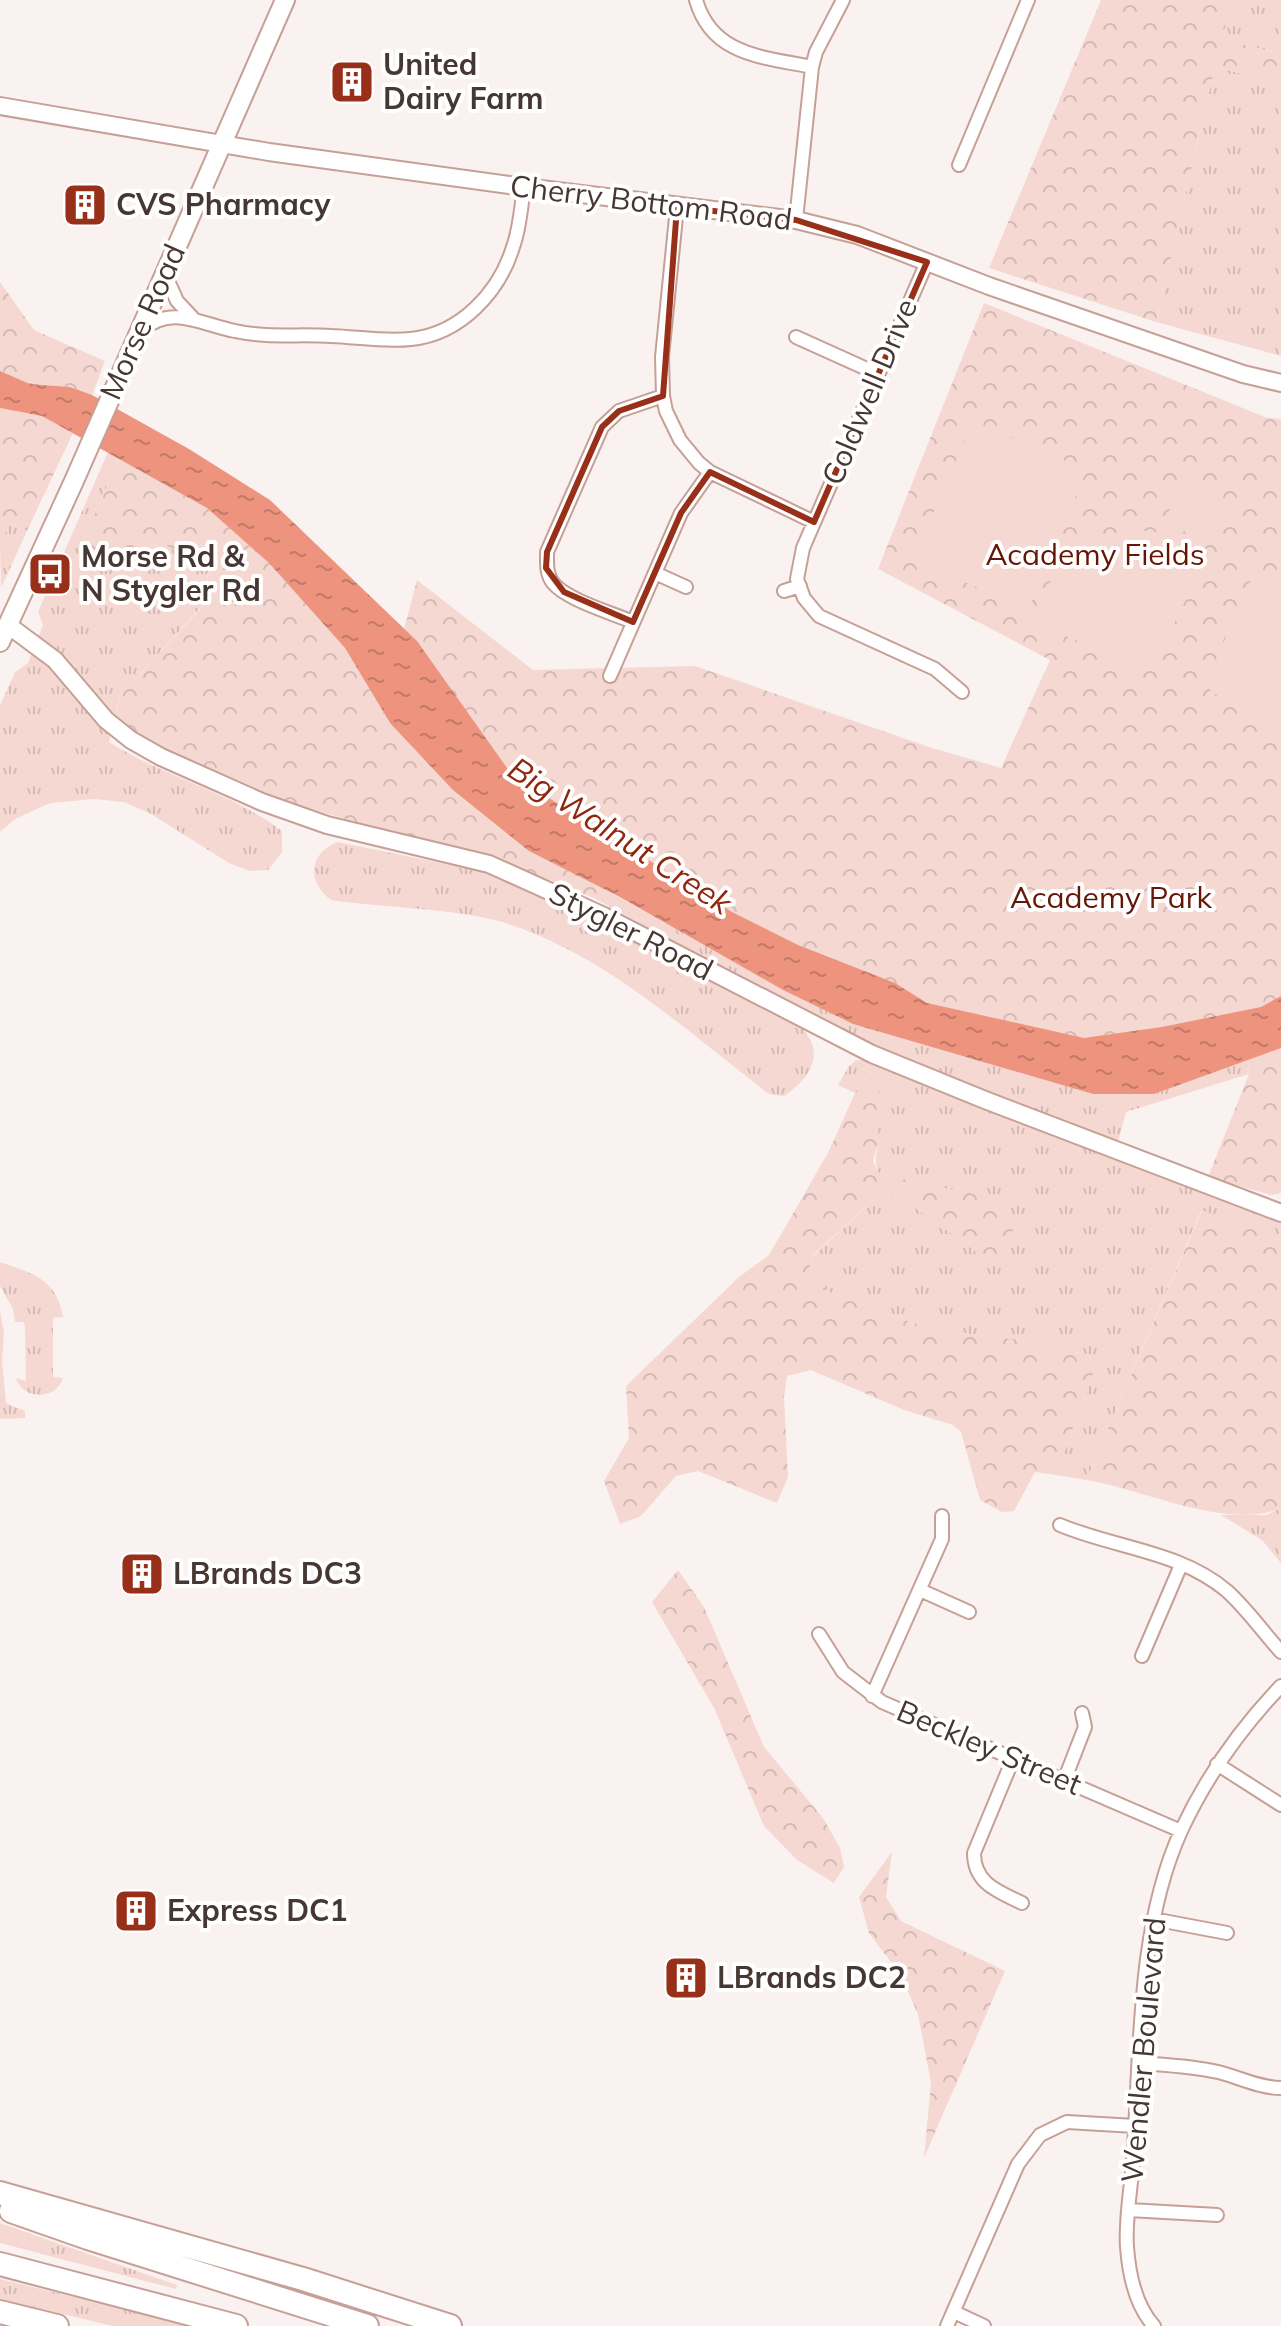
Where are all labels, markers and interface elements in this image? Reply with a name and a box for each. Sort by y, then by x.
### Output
place label: United Dairy Farm [383,45,543,117]
building icon: United Dairy Farm [328,58,376,106]
street label: Cherry Bottom Road [508,166,794,238]
building icon: CVS Pharmacy [61,181,109,229]
place label: CVS Pharmacy [116,185,331,223]
street label: Morse Road [91,238,193,405]
street label: Coldwell Drive [813,293,925,490]
park label: Academy Fields [985,535,1205,573]
place label: Morse Rd & N Stygler Rd [81,537,261,609]
bus stop icon: Morse Rd & N Stygler Rd [26,550,74,598]
water label: Big Walnut Creek [501,748,741,923]
street label: Stygler Road [543,874,720,989]
park label: Academy Park [1010,878,1213,916]
building icon: LBrands DC3 [118,1550,166,1598]
place label: LBrands DC3 [173,1554,362,1592]
street label: Beckley Street [891,1691,1087,1803]
building icon: Express DC1 [112,1887,160,1935]
place label: Express DC1 [167,1891,348,1929]
street label: Wendler Boulevard [1112,1916,1174,2184]
building icon: LBrands DC2 [662,1954,710,2002]
place label: LBrands DC2 [717,1958,906,1996]

